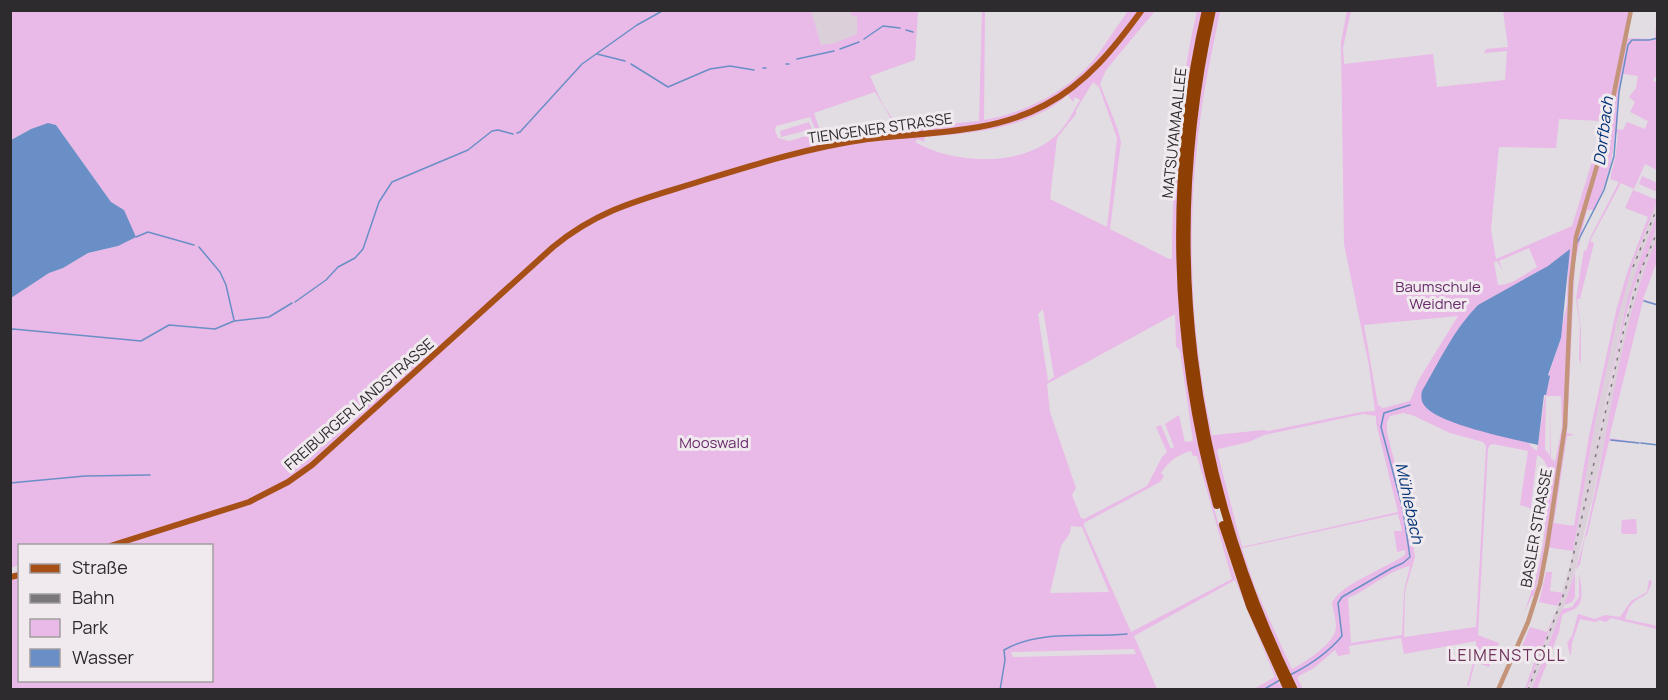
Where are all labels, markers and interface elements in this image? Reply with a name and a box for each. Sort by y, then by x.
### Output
street label: MATSUYAMAALLEE [1157,67,1191,199]
water label: Dorfbach [1588,95,1618,167]
street label: TIENGENER STRASSE [806,107,954,149]
park label: Baumschule Weidner [1395,276,1481,314]
street label: FREIBURGER LANDSTRASSE [280,333,438,475]
park label: Mooswald [679,432,749,453]
water label: Mühlebach [1391,460,1429,546]
street label: BASLER STRASSE [1515,467,1557,589]
legend [18,544,213,682]
text: Straße [72,555,128,579]
text: Bahn [72,585,114,609]
text: Park [72,615,109,639]
district label: LEIMENSTOLL [1448,644,1566,666]
text: Wasser [72,645,134,669]

